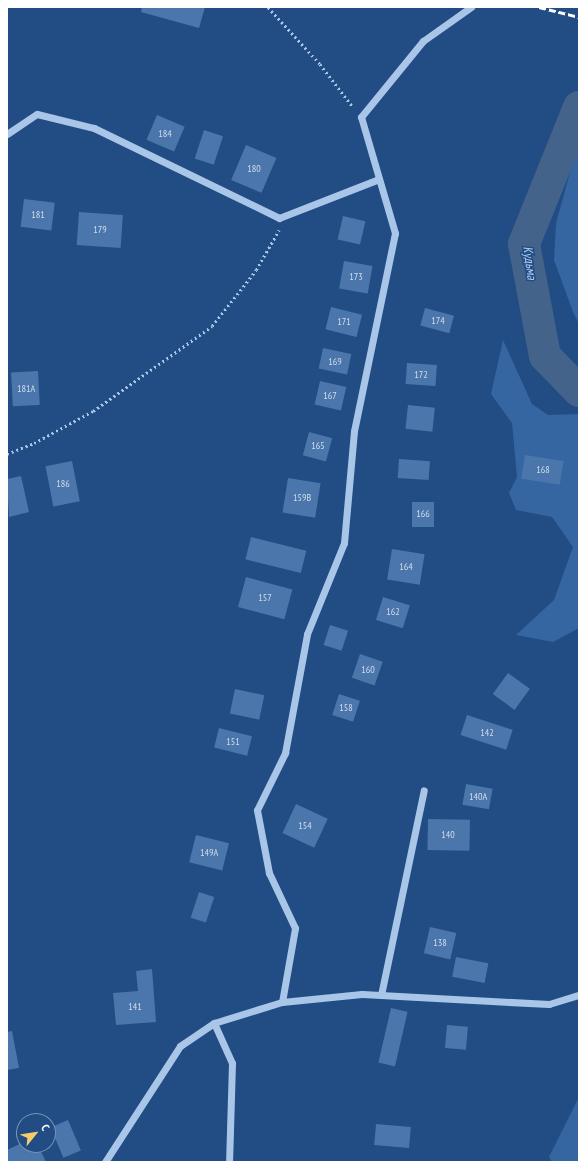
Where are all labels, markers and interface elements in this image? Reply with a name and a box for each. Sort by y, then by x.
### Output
house number: 184 [158,128,172,140]
house number: 180 [247,163,261,175]
house number: 181 [31,209,45,221]
house number: 179 [93,224,107,236]
water label: Кудьма [519,245,539,281]
house number: 173 [349,271,363,283]
house number: 174 [431,315,445,327]
house number: 171 [337,316,351,328]
house number: 169 [328,356,342,368]
house number: 172 [414,369,428,381]
house number: 181А [17,383,35,395]
house number: 167 [323,390,337,402]
house number: 165 [311,440,325,452]
house number: 168 [536,464,550,476]
house number: 186 [56,478,70,490]
house number: 159В [293,492,311,504]
house number: 166 [416,508,430,520]
house number: 164 [399,561,413,573]
house number: 157 [258,592,272,604]
house number: 162 [386,606,400,618]
house number: 160 [361,664,375,676]
house number: 158 [339,702,353,714]
house number: 142 [480,727,494,739]
house number: 151 [226,736,240,748]
house number: 140А [469,791,487,803]
house number: 154 [298,820,312,832]
house number: 140 [441,829,455,841]
house number: 149А [200,847,218,859]
house number: 138 [433,937,447,949]
house number: 141 [128,1001,142,1013]
north arrow [16,1113,56,1153]
text: С [38,1122,53,1133]

